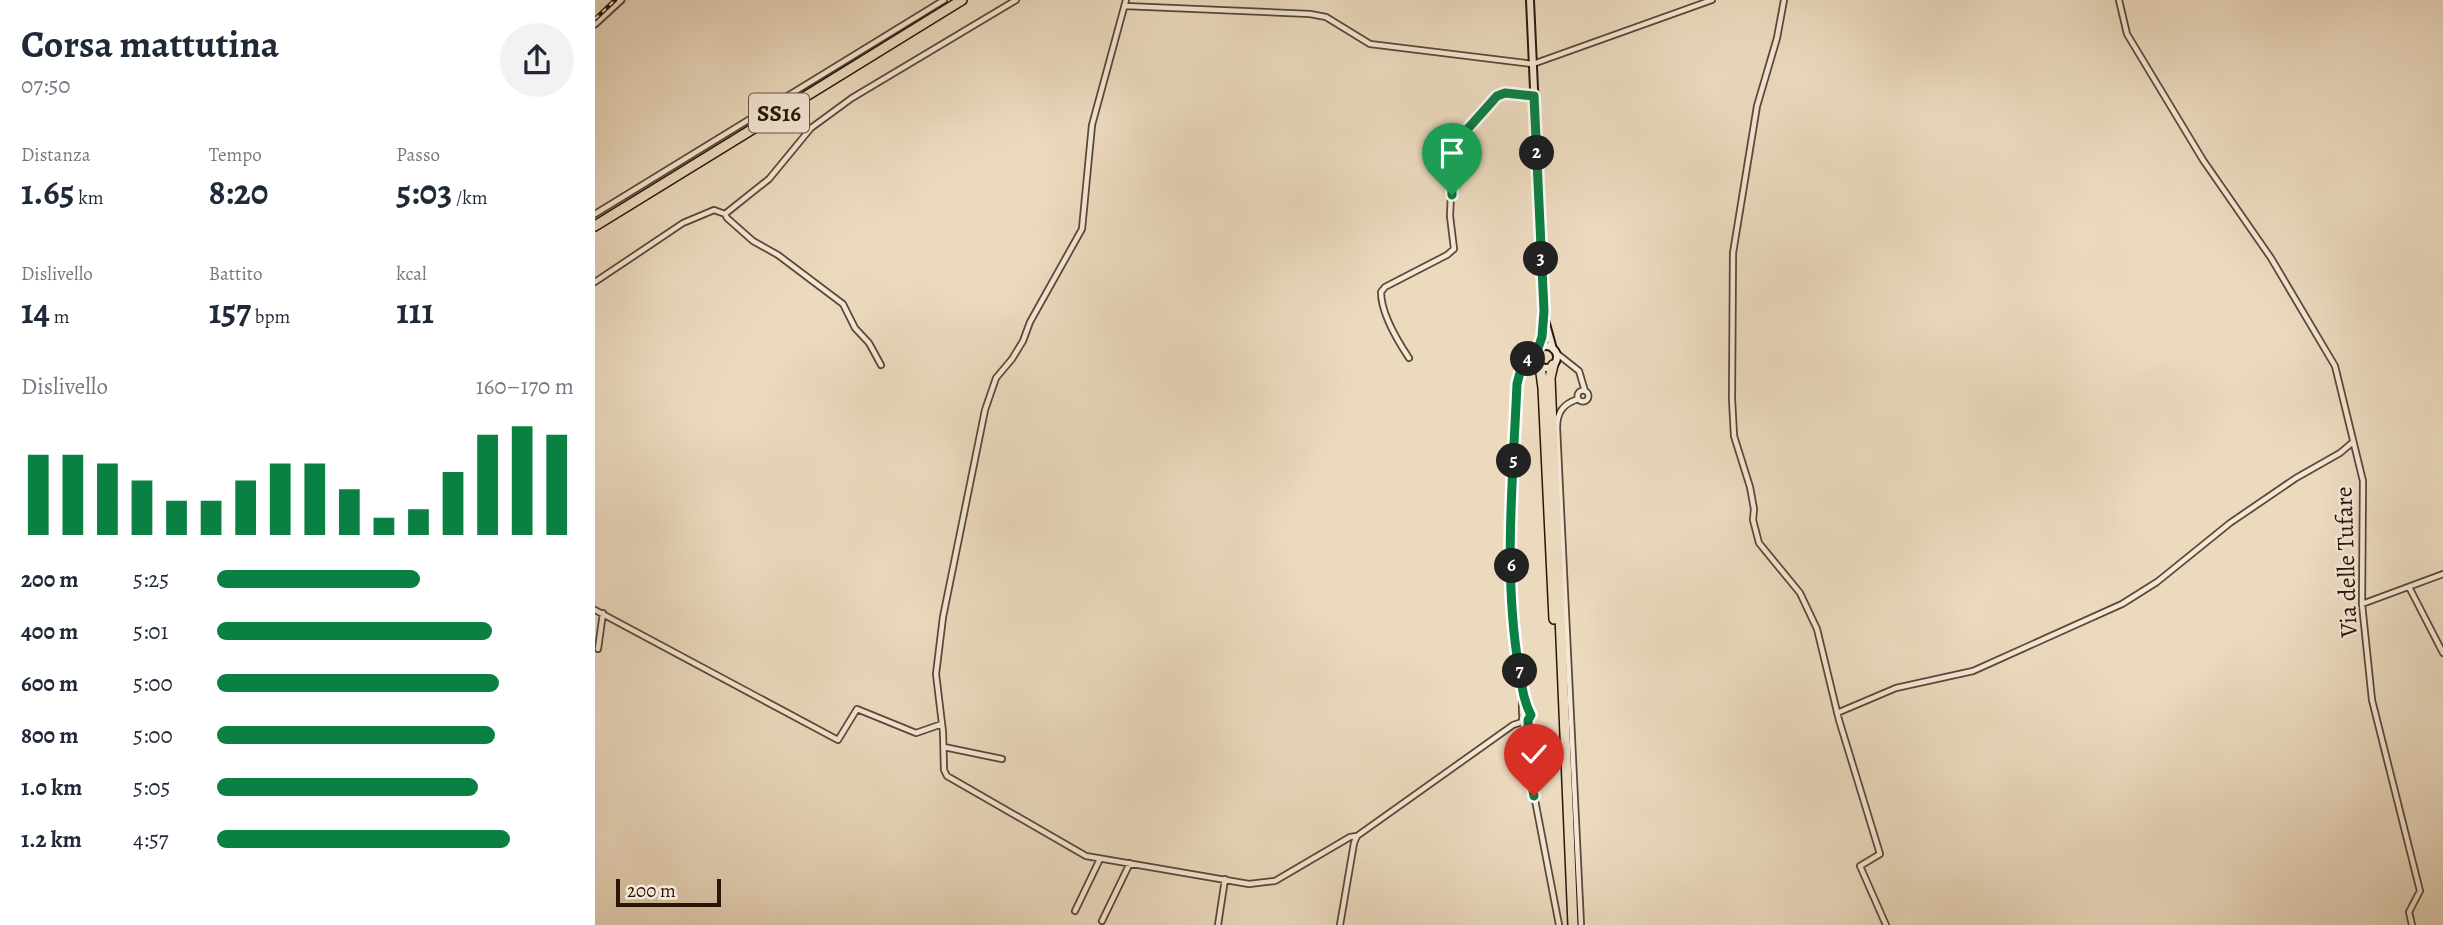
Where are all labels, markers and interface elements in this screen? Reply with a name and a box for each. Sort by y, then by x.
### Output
text: Corsa mattutina [21,18,279,70]
button: share [500,23,574,97]
text: 07:50 [21,70,71,101]
road number: SS16 [749,94,809,132]
pin [1422,123,1482,195]
icon: arrive [1433,134,1471,172]
pin: 2 [1520,136,1555,170]
text: 2 [1532,139,1541,165]
text: Distanza [21,142,90,168]
text: Tempo [209,142,262,168]
text: Passo [396,142,440,168]
text: 1.65 [21,168,74,216]
text: 8:20 [209,168,268,216]
text: 5:03 [396,168,452,216]
text: km [74,185,103,211]
text: /km [452,185,488,211]
pin: 3 [1523,242,1559,276]
text: 3 [1536,245,1545,271]
text: Dislivello [21,261,93,287]
text: Battito [209,261,262,287]
text: kcal [396,261,427,287]
text: 14 [21,287,50,335]
text: 157 [209,287,251,335]
text: 111 [396,287,434,335]
text: m [50,304,70,330]
text: bpm [251,304,290,330]
pin: 4 [1511,342,1545,376]
text: 4 [1523,345,1532,371]
text: Dislivello [21,371,108,402]
text: 160–170 m [476,371,574,402]
pin: 5 [1497,444,1531,478]
text: 5 [1509,447,1518,473]
street label: Via delle Tufare [2327,486,2365,639]
pin: 6 [1495,548,1529,584]
text: 6 [1507,552,1516,578]
text: 200 m [21,564,79,595]
text: 5:25 [133,564,169,595]
text: 400 m [21,616,78,647]
text: 5:01 [133,616,169,647]
pin: 7 [1503,654,1537,688]
text: 7 [1515,657,1524,683]
text: 600 m [21,668,78,699]
text: 5:00 [133,668,173,699]
text: 800 m [21,720,78,751]
text: 5:00 [133,720,173,751]
pin [1504,724,1564,796]
icon: check [1515,735,1553,773]
text: 1.0 km [21,772,82,803]
text: 5:05 [133,772,171,803]
text: 1.2 km [21,824,82,855]
text: 4:57 [133,824,168,855]
scale bar [616,876,721,908]
text: 200 m [627,878,676,904]

